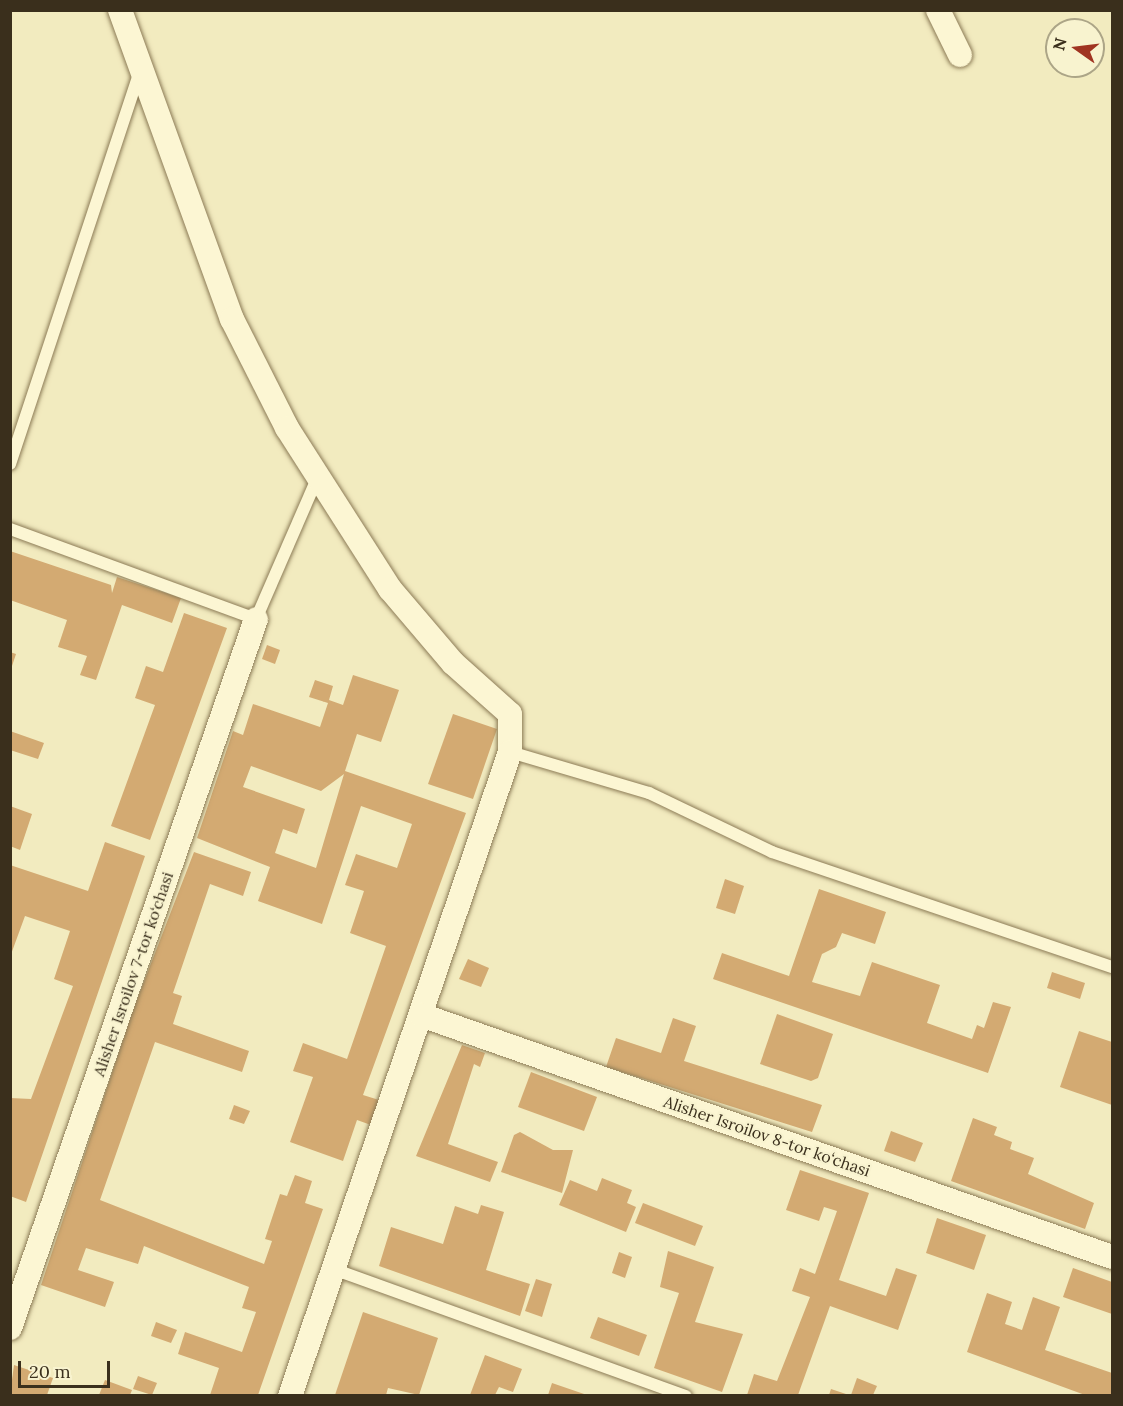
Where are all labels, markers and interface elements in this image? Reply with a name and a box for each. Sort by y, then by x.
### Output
north arrow [1045,18,1105,78]
text: N [1048,36,1071,53]
street label: Alisher Isroilov 7-tor ko‘chasi [89,869,177,1079]
street label: Alisher Isroilov 8-tor ko‘chasi [661,1092,873,1180]
scale bar [21,1349,112,1387]
text: 20 m [29,1360,71,1383]

